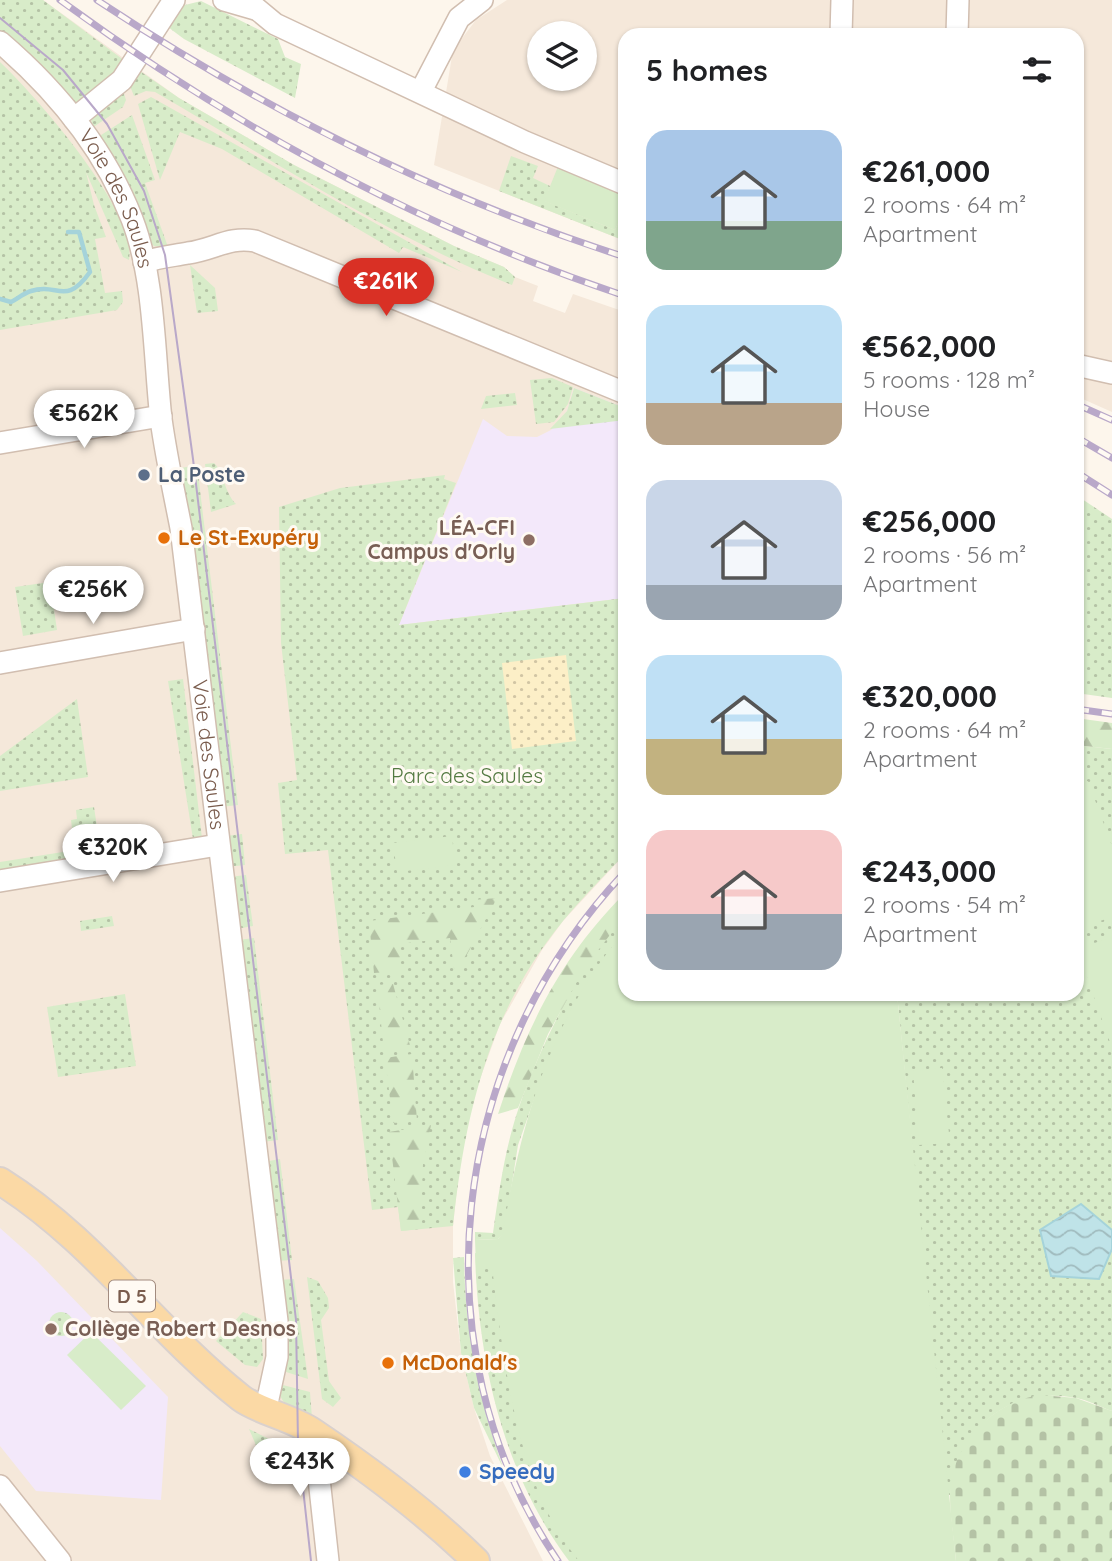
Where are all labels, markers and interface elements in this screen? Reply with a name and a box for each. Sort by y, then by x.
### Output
map controls [527,21,597,91]
button: layers [527,21,597,91]
text: 5 homes [646,51,768,89]
icon: filters [1018,51,1056,89]
street label: Voie des Saules [74,123,159,270]
text: €261,000 [863,152,990,190]
icon: home [702,158,786,242]
text: 2 rooms · 64 m² [863,190,1026,219]
text: Apartment [863,219,977,248]
pin: €261K [337,258,435,318]
text: €261K [354,266,418,295]
text: €562,000 [863,327,996,365]
icon: home [702,333,786,417]
text: 5 rooms · 128 m² [863,365,1035,394]
pin: €562K [35,391,133,450]
text: House [863,394,930,423]
text: €562K [50,398,118,427]
place label: La Poste [158,461,245,487]
marker: La Poste [136,467,152,483]
text: €256,000 [863,502,996,540]
icon: home [702,508,786,592]
place label: LÉA-CFI Campus d'Orly [367,514,515,564]
place label: Le St-Exupéry [178,524,319,550]
marker: Le St-Exupéry [156,530,172,546]
marker: LÉA-CFI Campus d'Orly [521,532,537,548]
text: 2 rooms · 56 m² [863,540,1026,569]
pin: €256K [44,566,142,626]
text: Apartment [863,569,977,598]
text: €256K [59,574,127,603]
text: €320,000 [863,677,997,715]
street label: Voie des Saules [187,678,231,831]
icon: home [702,683,786,767]
text: 2 rooms · 64 m² [863,715,1026,744]
text: Apartment [863,744,977,773]
park label: Parc des Saules [391,762,543,788]
pin: €320K [64,824,162,884]
text: €320K [78,832,148,861]
text: €243,000 [863,852,996,890]
icon: home [702,858,786,942]
text: 2 rooms · 54 m² [863,890,1026,919]
text: Apartment [863,919,977,948]
road number: D 5 [109,1280,155,1312]
place label: Collège Robert Desnos [65,1315,296,1341]
marker: Collège Robert Desnos [43,1321,59,1337]
place label: McDonald's [402,1349,517,1375]
marker: McDonald's [380,1355,396,1371]
pin: €243K [251,1438,349,1498]
text: €243K [266,1446,334,1475]
place label: Speedy [479,1458,555,1484]
marker: Speedy [457,1464,473,1480]

